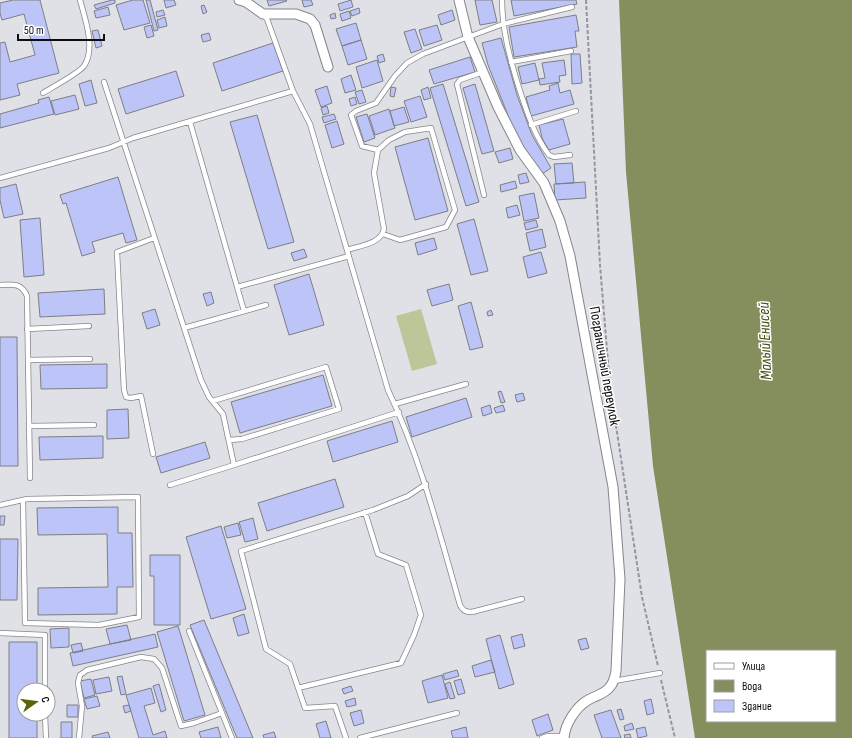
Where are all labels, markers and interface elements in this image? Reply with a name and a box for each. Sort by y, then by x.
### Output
scale bar [18,16,104,42]
text: 50 m [24,23,44,38]
water label: Малый Енисей [755,301,776,380]
street label: Пограничный переулок [585,305,624,428]
legend [706,650,836,722]
text: Улица [742,659,766,674]
text: Вода [742,679,762,694]
north arrow [16,682,56,722]
text: С [38,695,52,704]
text: Здание [742,699,772,714]

